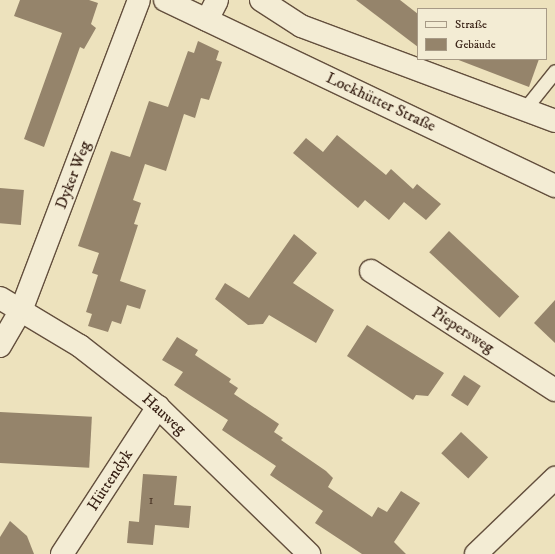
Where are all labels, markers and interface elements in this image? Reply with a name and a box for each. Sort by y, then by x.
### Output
legend [417,8,547,60]
text: Straße [455,17,487,32]
text: Gebäude [455,37,496,52]
street label: Lockhütter Straße [323,68,439,136]
street label: Dyker Weg [51,138,95,212]
street label: Piepersweg [428,303,498,357]
street label: Hauweg [138,389,190,439]
street label: Hüttendyk [83,446,137,514]
house number: 1 [148,492,154,508]

